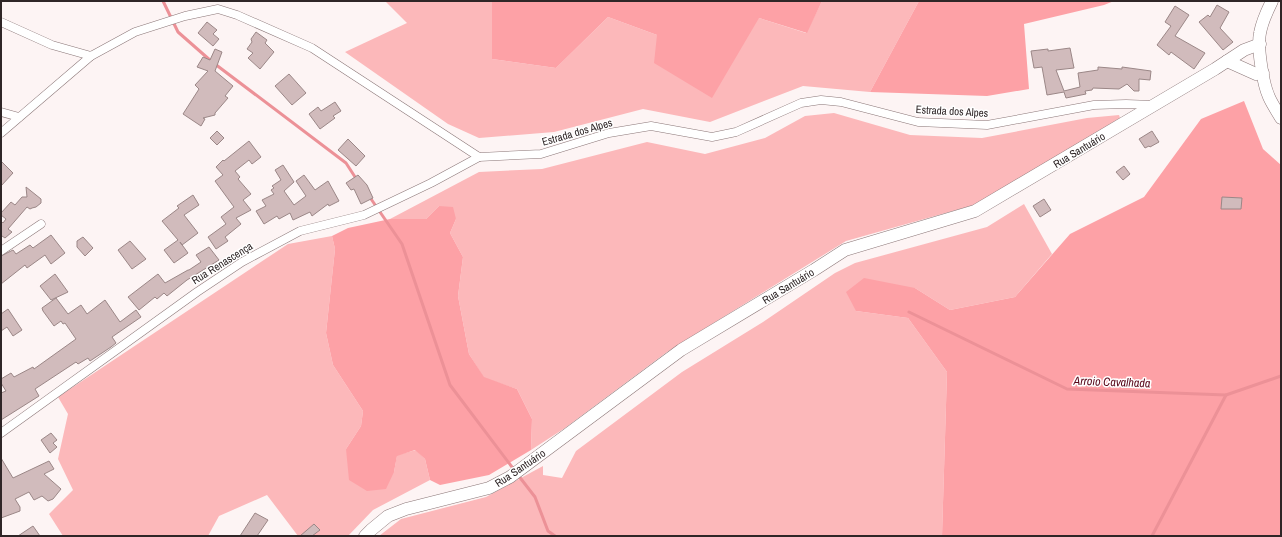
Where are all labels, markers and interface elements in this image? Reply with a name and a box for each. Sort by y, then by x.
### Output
street label: Estrada dos Alpes [915,102,989,120]
street label: Estrada dos Alpes [540,115,614,149]
street label: Rua Santuário [1050,129,1108,171]
street label: Rua Renascença [189,239,255,287]
street label: Rua Santuário [759,265,817,307]
water label: Arroio Cavalhada [1072,373,1151,391]
street label: Rua Santuário [492,446,548,490]

